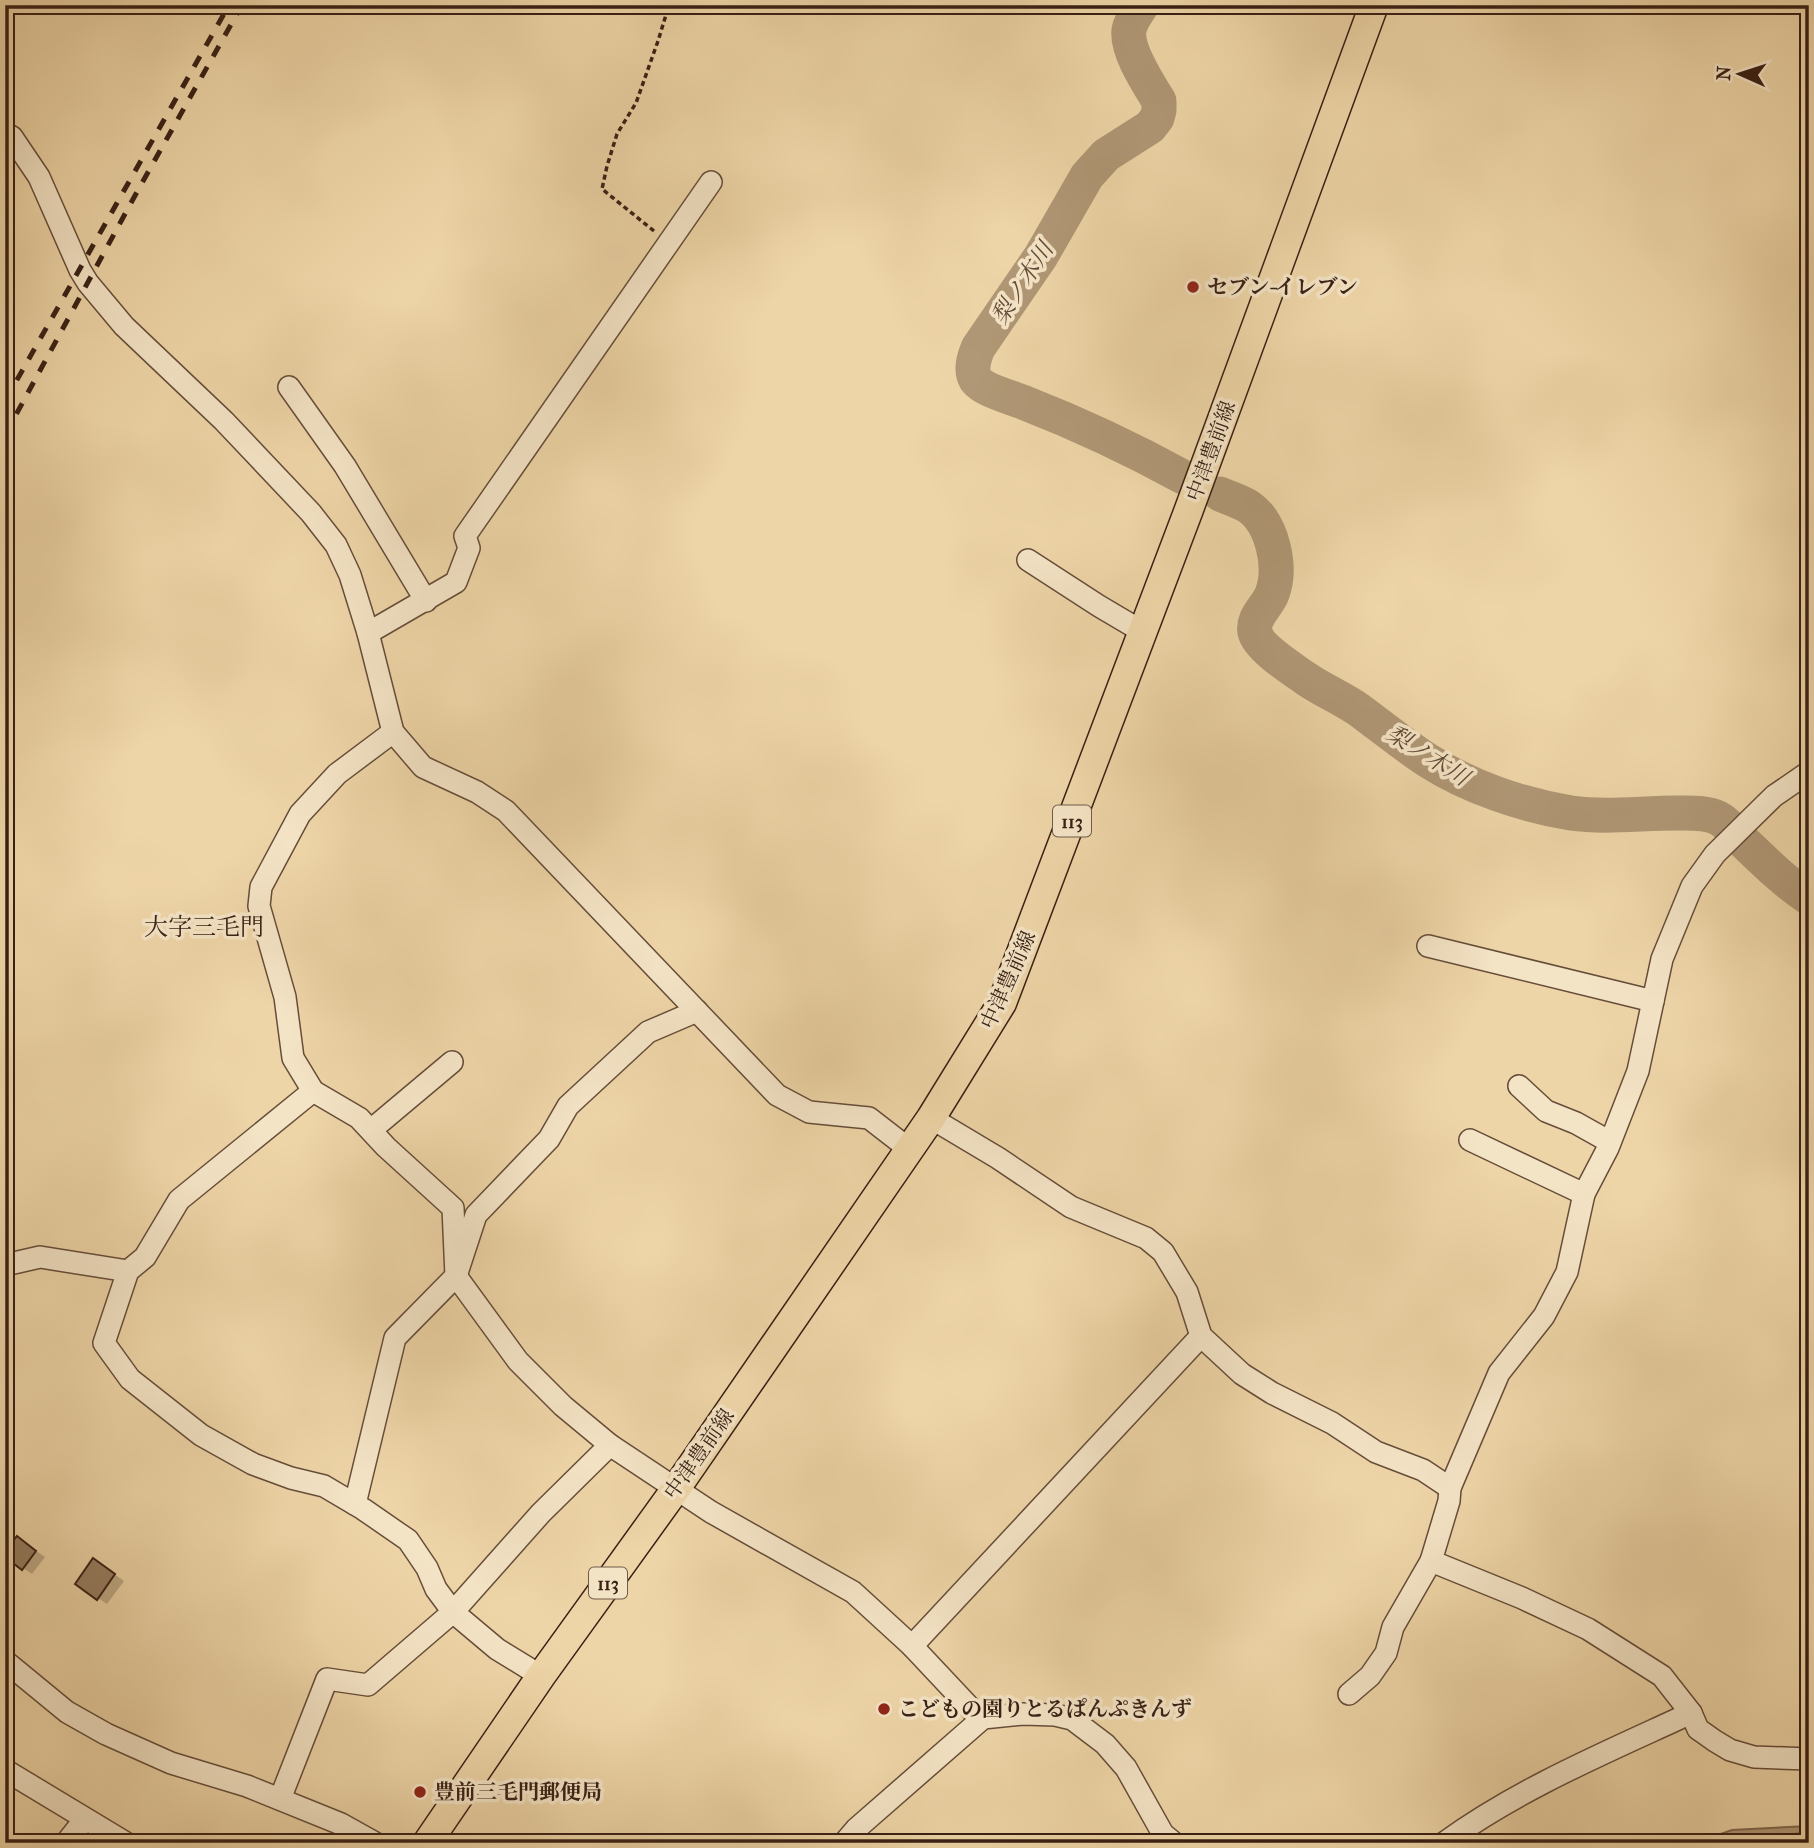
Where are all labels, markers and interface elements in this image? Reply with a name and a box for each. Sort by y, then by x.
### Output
north arrow [1706,38,1776,108]
text: N [1713,65,1735,81]
water label: 梨ノ木川 [986,235,1060,329]
place label: セブン-イレブン [1207,275,1358,299]
marker: セブン-イレブン [1185,279,1201,295]
street label: 中津豊前線 [1182,398,1240,504]
water label: 梨ノ木川 [1382,720,1476,793]
road number: 113 [1053,806,1091,836]
district label: 大字三毛門 [144,913,264,941]
street label: 中津豊前線 [976,927,1040,1033]
street label: 中津豊前線 [659,1404,739,1504]
road number: 113 [589,1568,627,1598]
place label: こどもの園りとるぱんぷきんず [898,1697,1192,1721]
marker: こどもの園りとるぱんぷきんず [876,1701,892,1717]
place label: 豊前三毛門郵便局 [434,1780,602,1804]
marker: 豊前三毛門郵便局 [412,1784,428,1800]

